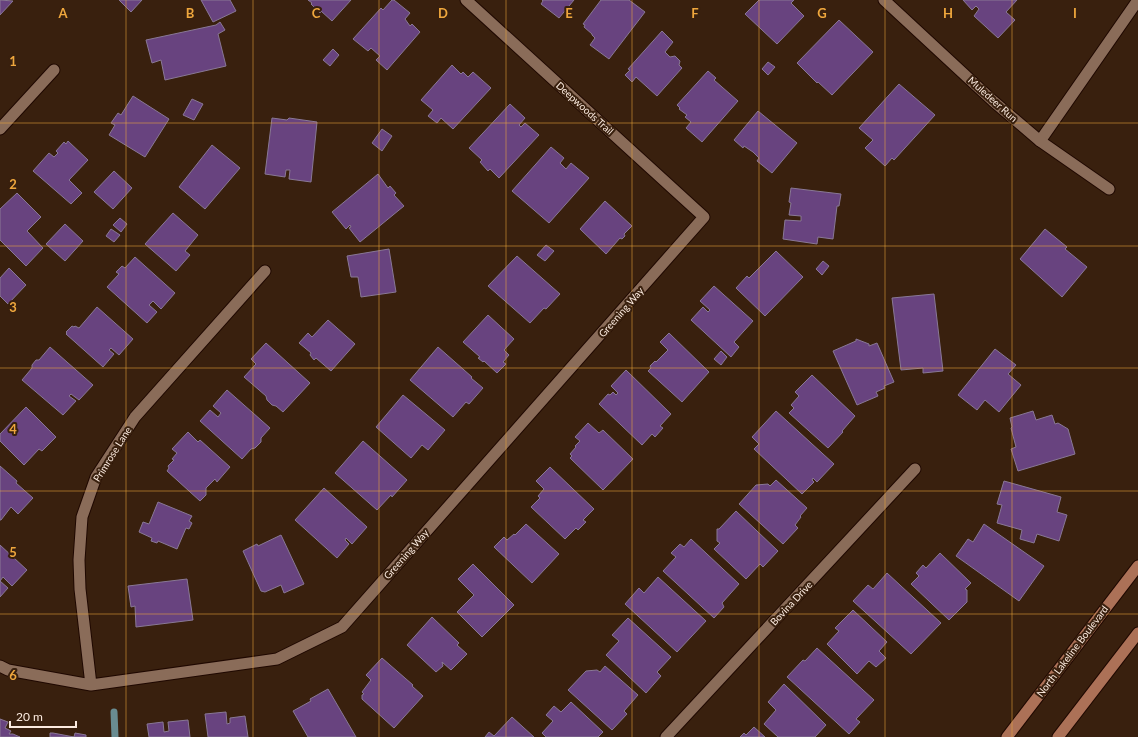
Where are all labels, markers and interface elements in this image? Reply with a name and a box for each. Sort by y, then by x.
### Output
text: A [57,5,68,21]
text: B [186,5,195,21]
text: C [312,5,321,21]
text: D [438,5,448,21]
text: E [565,5,573,21]
text: F [691,5,699,21]
text: G [817,5,827,21]
text: H [943,5,953,21]
text: I [1073,5,1077,21]
text: 1 [9,53,17,69]
street label: Muledeer Run [966,74,1020,124]
street label: Deepwoods Trail [554,79,616,137]
text: 2 [9,176,17,192]
street label: Greening Way [596,284,646,339]
text: 3 [9,299,17,315]
text: 4 [9,421,17,437]
street label: Primrose Lane [90,424,134,484]
street label: Greening Way [381,526,431,581]
text: 5 [9,544,17,560]
street label: Bovina Drive [767,578,815,628]
street label: North Lakeline Boulevard [1034,603,1110,699]
text: 6 [9,667,17,683]
scale bar [10,703,76,729]
text: 20 m [16,709,43,724]

